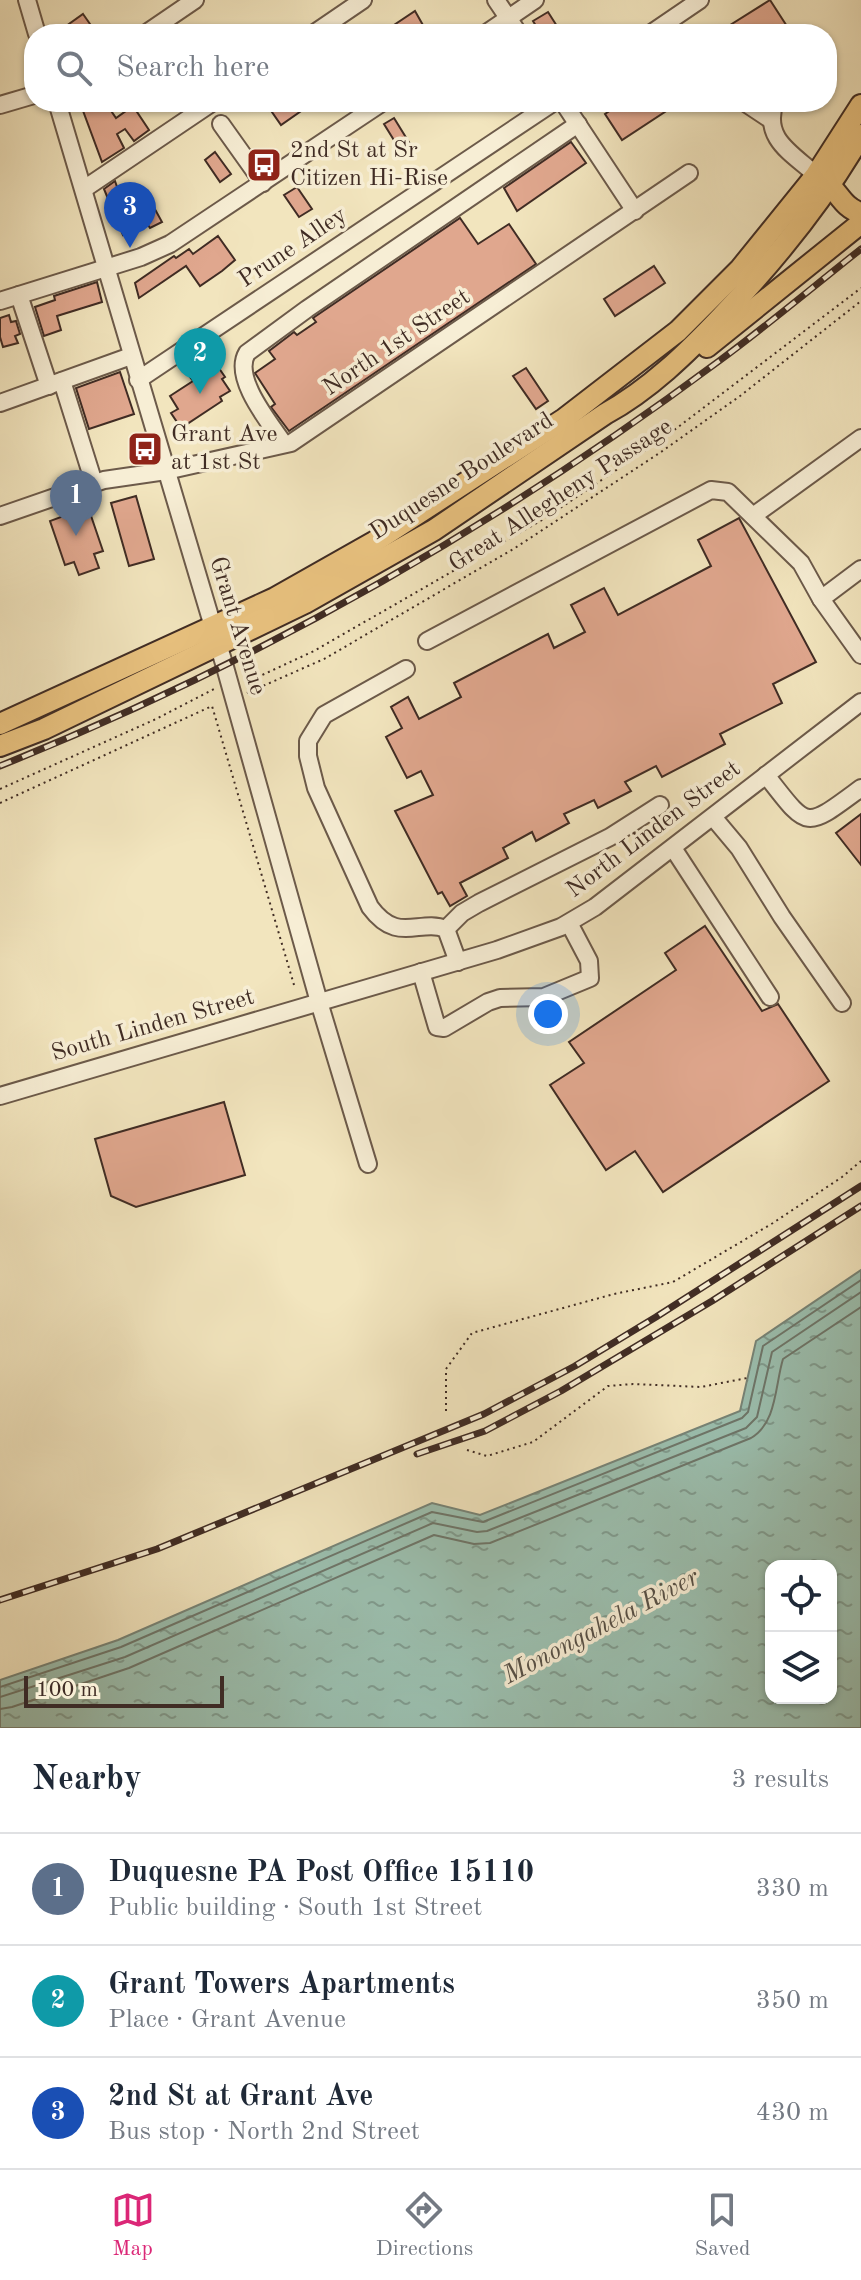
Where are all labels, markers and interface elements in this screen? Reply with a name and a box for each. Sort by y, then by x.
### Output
search box [24,24,837,112]
icon: search [52,46,96,90]
text: Search here [116,53,270,83]
place label: 2nd St at Sr Citizen Hi-Rise [290,139,448,191]
bus stop icon: 2nd St at Sr Citizen Hi-Rise [245,146,283,184]
pin: 3 [104,182,156,248]
street label: Prune Alley [235,203,352,293]
street label: North 1st Street [319,285,475,401]
pin: 2 [174,328,226,394]
street label: Duquesne Boulevard [366,409,558,545]
street label: Great Allegheny Passage [445,415,677,577]
place label: Grant Ave at 1st St [171,423,277,475]
bus stop icon: Grant Ave at 1st St [126,430,164,468]
pin: 1 [50,470,102,536]
street label: Grant Avenue [205,554,269,698]
street label: North Linden Street [563,757,745,903]
street label: South Linden Street [49,986,257,1066]
your location [528,994,568,1034]
map controls [765,1560,837,1704]
button: locate [765,1560,837,1632]
water label: Monongahela River [498,1564,704,1690]
button: layers [765,1632,837,1704]
scale bar [24,1672,224,1708]
text: 100 m [36,1679,98,1701]
text: Nearby [32,1763,142,1797]
text: 3 results [731,1767,829,1793]
text: Duquesne PA Post Office 15110 [108,1858,534,1888]
text: 1 [50,1876,66,1902]
text: 330 m [756,1876,829,1902]
text: Public building · South 1st Street [108,1895,482,1921]
text: Grant Towers Apartments [108,1970,455,2000]
text: 2 [50,1988,66,2014]
text: 350 m [756,1988,829,2014]
text: Place · Grant Avenue [108,2007,346,2033]
text: 2nd St at Grant Ave [108,2082,373,2112]
text: 3 [50,2100,66,2126]
text: 430 m [756,2100,829,2126]
text: Bus stop · North 2nd Street [108,2119,420,2145]
tab: Map [111,2188,155,2263]
tab: Directions [376,2188,473,2263]
tab: Saved [694,2188,750,2263]

